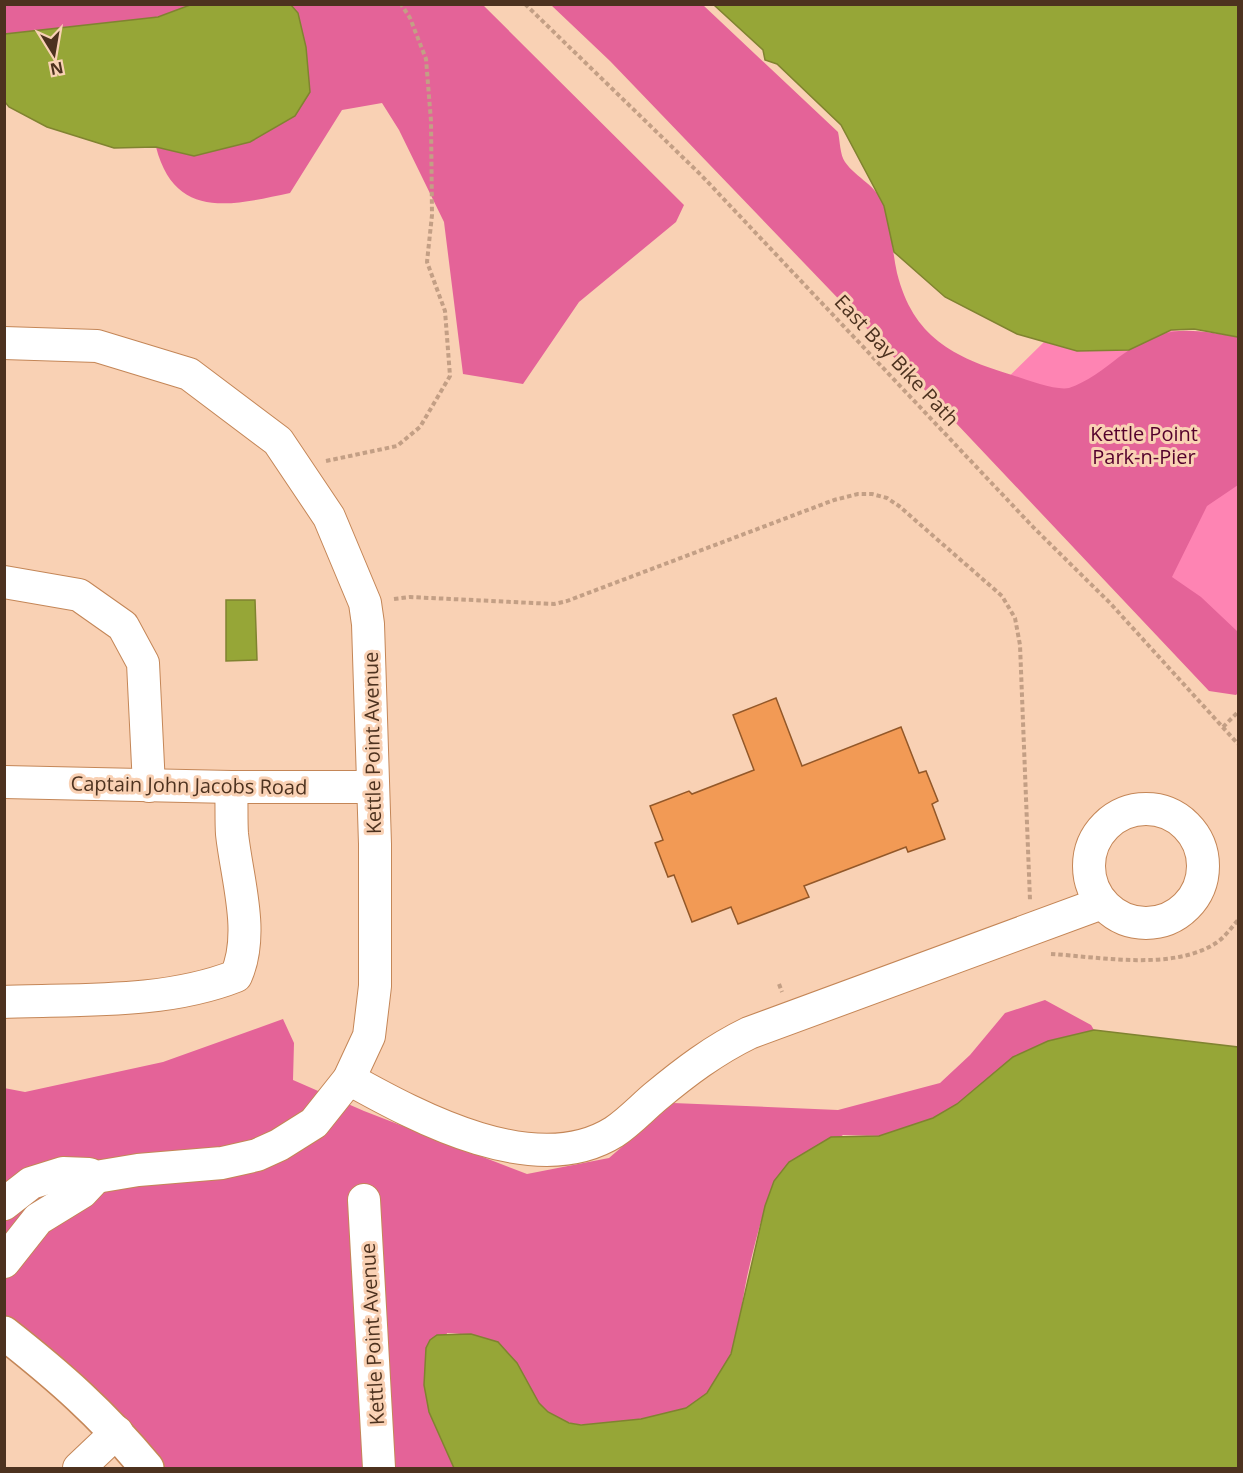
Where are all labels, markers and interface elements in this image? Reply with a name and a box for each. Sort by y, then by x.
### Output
north arrow [24,24,84,84]
text: N [48,57,65,81]
street label: East Bay Bike Path [829,288,965,432]
park label: Kettle Point Park-n-Pier [1090,420,1198,470]
street label: Kettle Point Avenue [357,652,387,834]
street label: Captain John Jacobs Road [70,769,308,801]
street label: Kettle Point Avenue [354,1242,390,1426]

